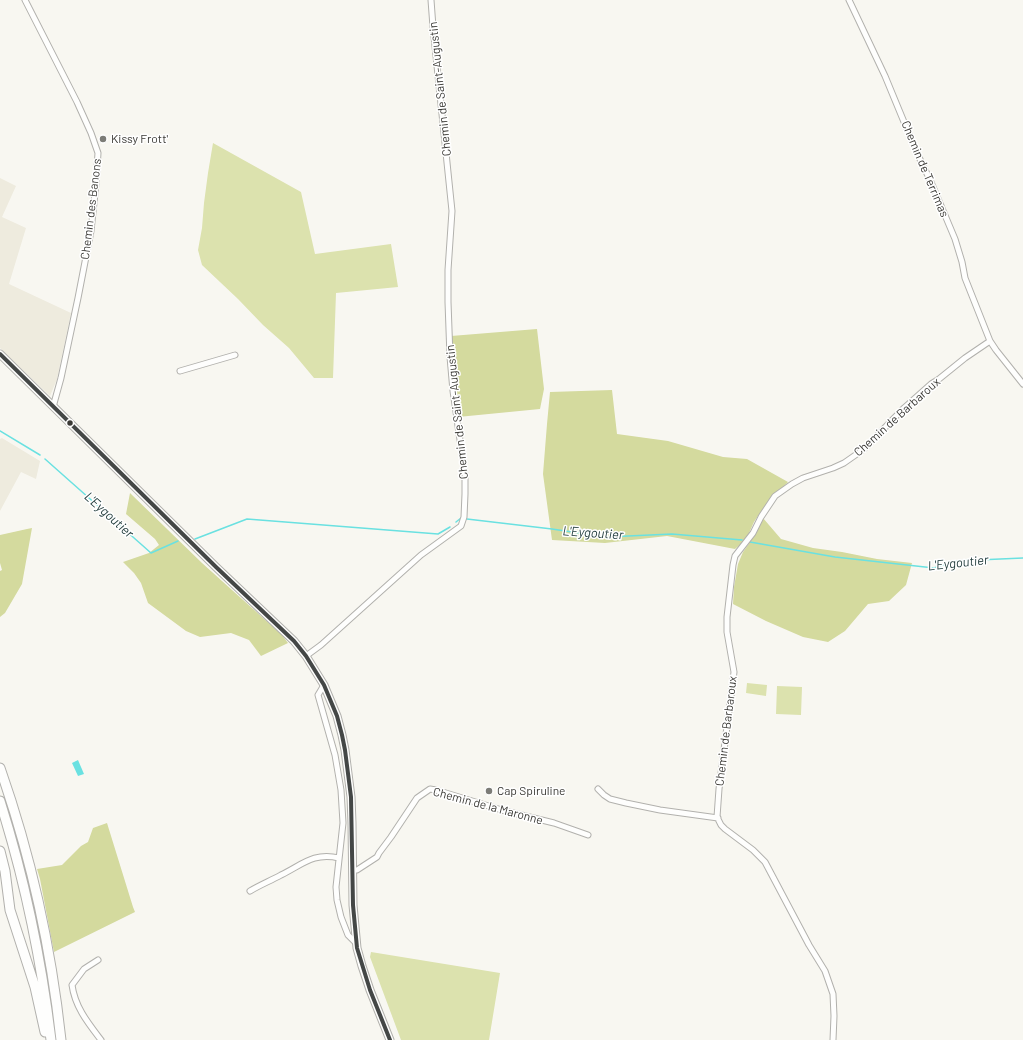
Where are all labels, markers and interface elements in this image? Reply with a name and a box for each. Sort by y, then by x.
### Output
street label: Chemin de Saint-Augustin [426,21,454,157]
street label: Chemin de Terrimas [898,119,952,219]
place label: Kissy Frott' [111,132,168,146]
marker: Kissy Frott' [98,134,108,144]
street label: Chemin des Banons [78,158,104,260]
street label: Chemin de Saint-Augustin [443,344,471,480]
street label: Chemin de Barbaroux [851,375,943,459]
unlabelled marker [65,418,75,428]
water label: L'Eygoutier [81,489,137,541]
water label: L'Eygoutier [562,523,624,543]
water label: L'Eygoutier [927,552,989,574]
street label: Chemin de Barbaroux [712,675,740,787]
street label: Chemin de la Maronne [431,784,545,828]
place label: Cap Spiruline [497,784,565,798]
marker: Cap Spiruline [484,786,494,796]

